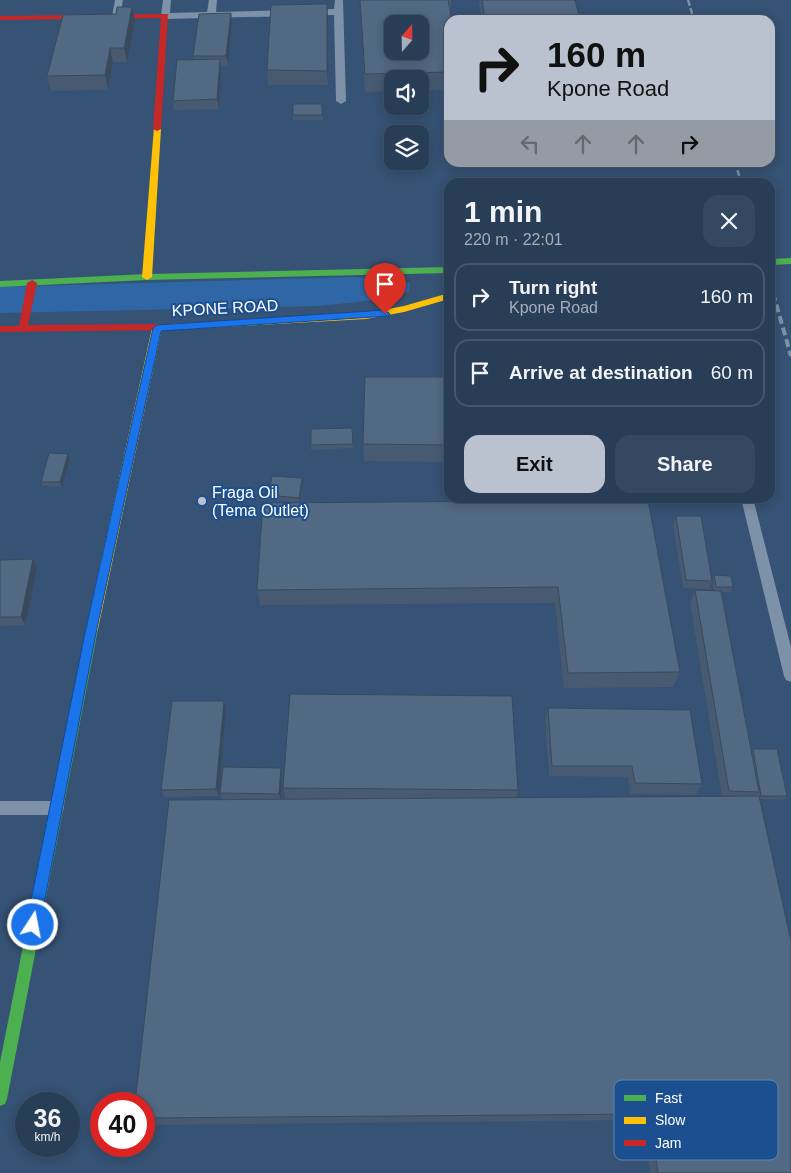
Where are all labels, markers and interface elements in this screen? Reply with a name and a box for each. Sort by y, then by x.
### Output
north arrow [384,15,429,60]
map controls [384,15,429,170]
icon: right [464,35,529,100]
text: 160 m [547,35,646,74]
button: sound [384,70,429,115]
text: Kpone Road [547,76,669,101]
button: layers [384,125,429,170]
icon: left [516,130,544,158]
icon: ahead [569,130,597,158]
icon: ahead [622,130,650,158]
icon: right [675,130,703,158]
text: 1 min [464,195,542,228]
button: close [703,195,755,247]
text: 220 m · 22:01 [464,231,563,248]
pin [364,263,406,314]
icon: arrive [371,270,399,298]
text: Turn right [509,277,597,298]
icon: right [466,283,494,311]
text: 160 m [700,286,753,307]
street label: KPONE ROAD [171,297,279,319]
text: Kpone Road [509,299,598,316]
icon: arrive [466,359,494,387]
text: Arrive at destination [509,362,693,383]
text: 60 m [711,362,753,383]
button: Exit [464,435,605,493]
button: Share [615,435,755,493]
place label: Fraga Oil (Tema Outlet) [212,484,309,519]
marker: Fraga Oil (Tema Outlet) [196,495,208,507]
position arrow [6,898,58,950]
legend [614,1080,778,1160]
text: Fast [655,1090,682,1106]
speed limit sign: 40 [90,1092,155,1157]
text: 36 [34,1104,61,1132]
text: Slow [655,1112,686,1128]
text: km/h [34,1130,61,1144]
text: Jam [655,1135,681,1151]

